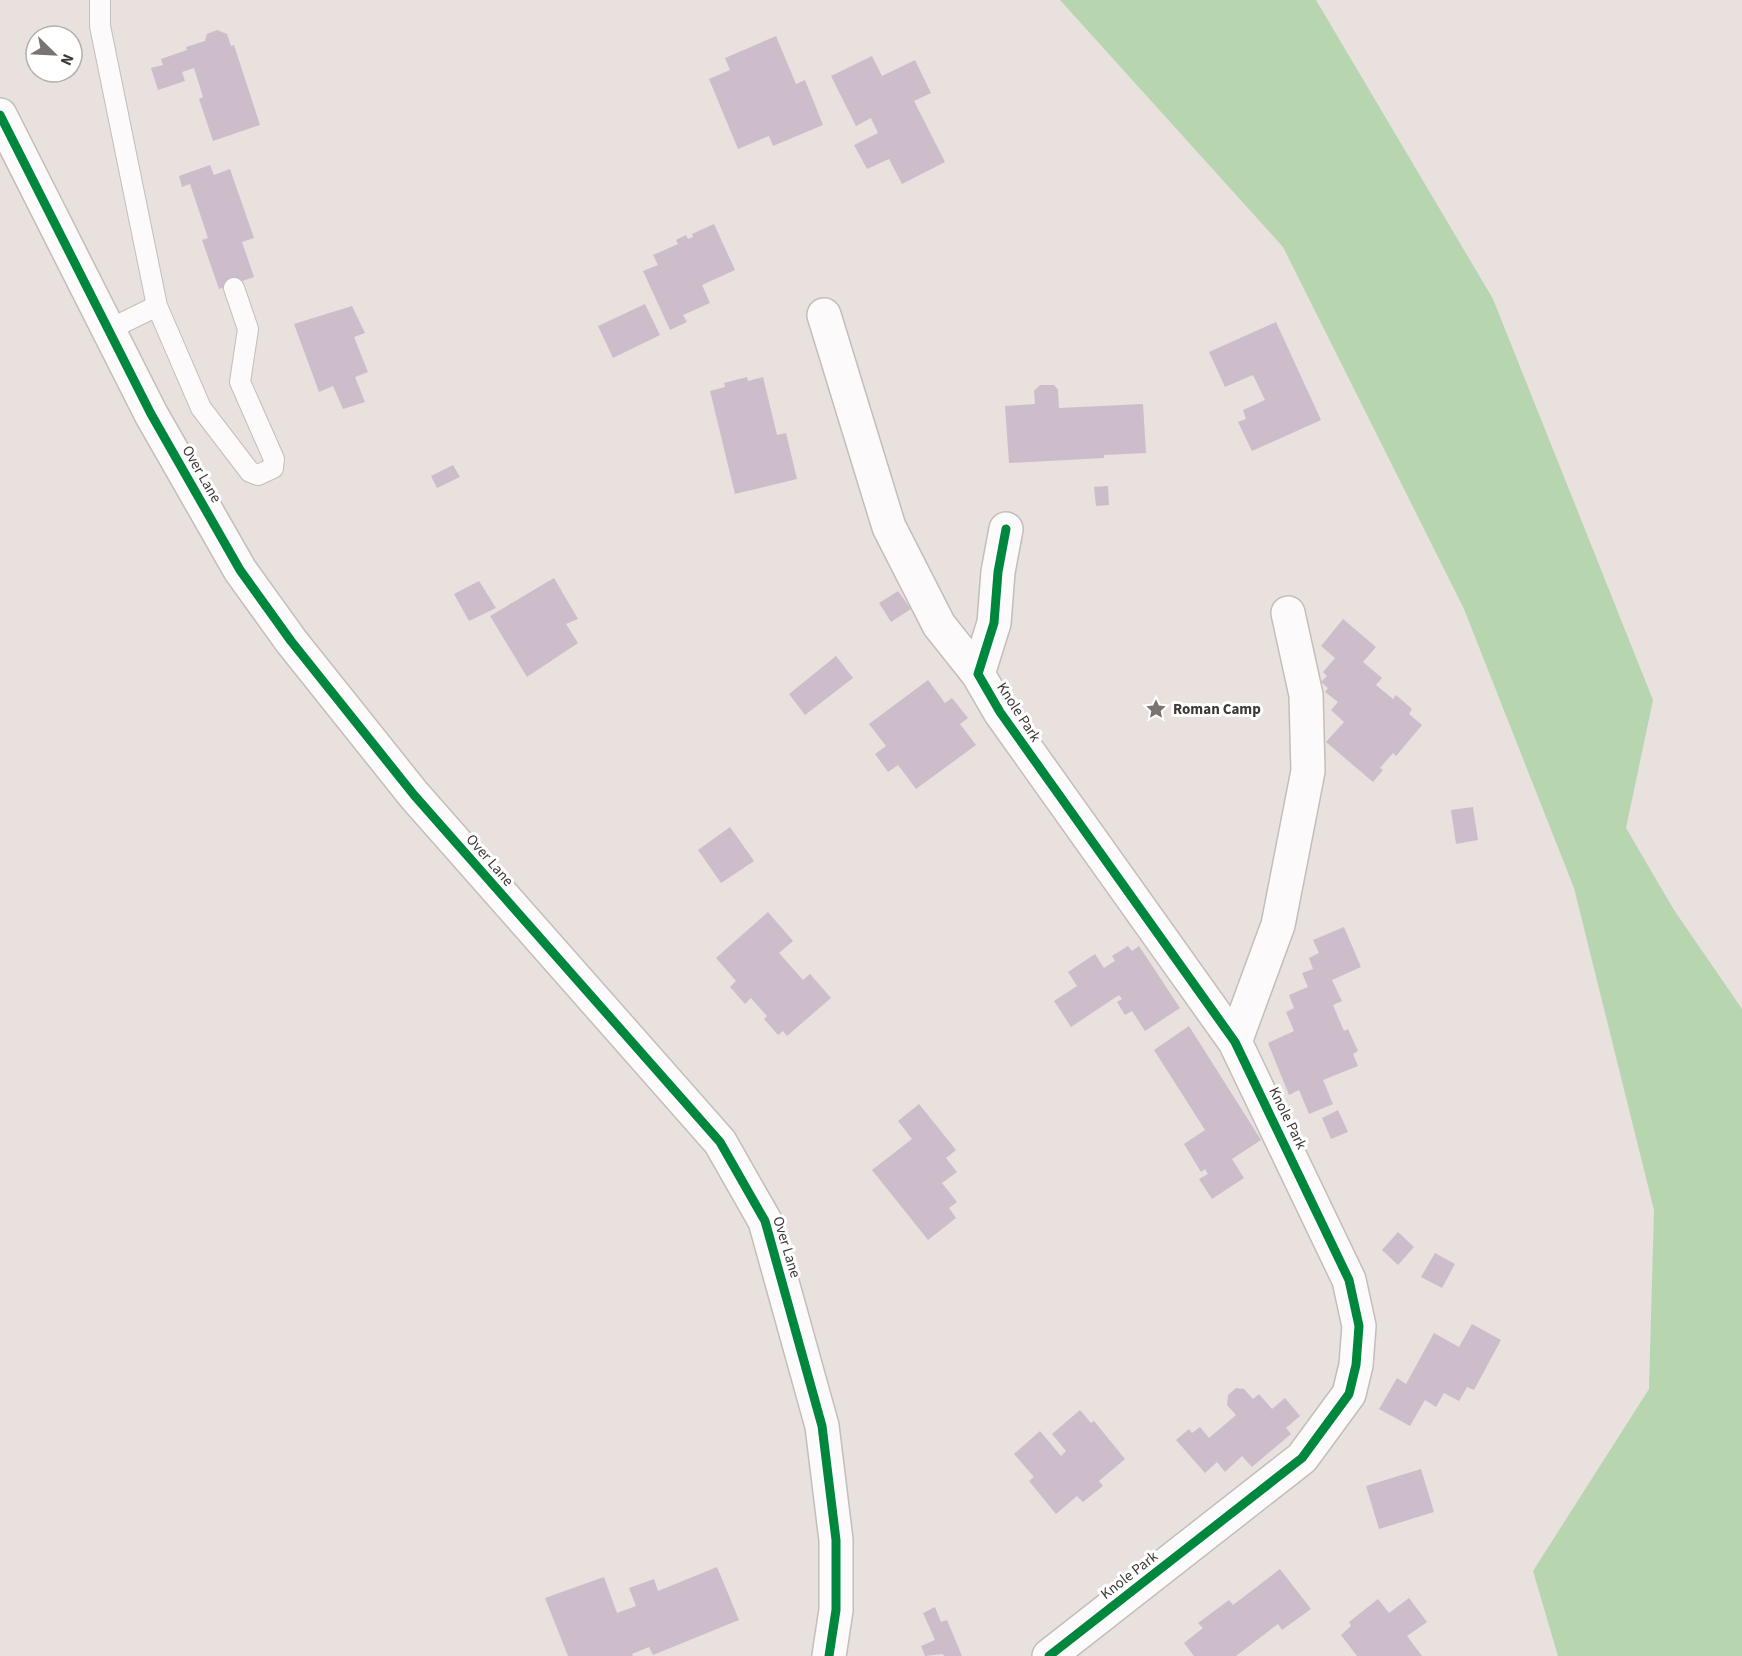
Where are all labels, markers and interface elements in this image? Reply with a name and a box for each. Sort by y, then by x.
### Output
north arrow [24,24,84,84]
text: N [55,50,79,69]
street label: Over Lane [177,442,226,507]
street label: Knole Park [991,678,1046,747]
place icon: Roman Camp [1144,697,1168,721]
place label: Roman Camp [1173,699,1261,720]
street label: Over Lane [461,830,518,891]
street label: Knole Park [1263,1083,1312,1154]
street label: Over Lane [767,1214,806,1280]
street label: Knole Park [1096,1546,1163,1604]

